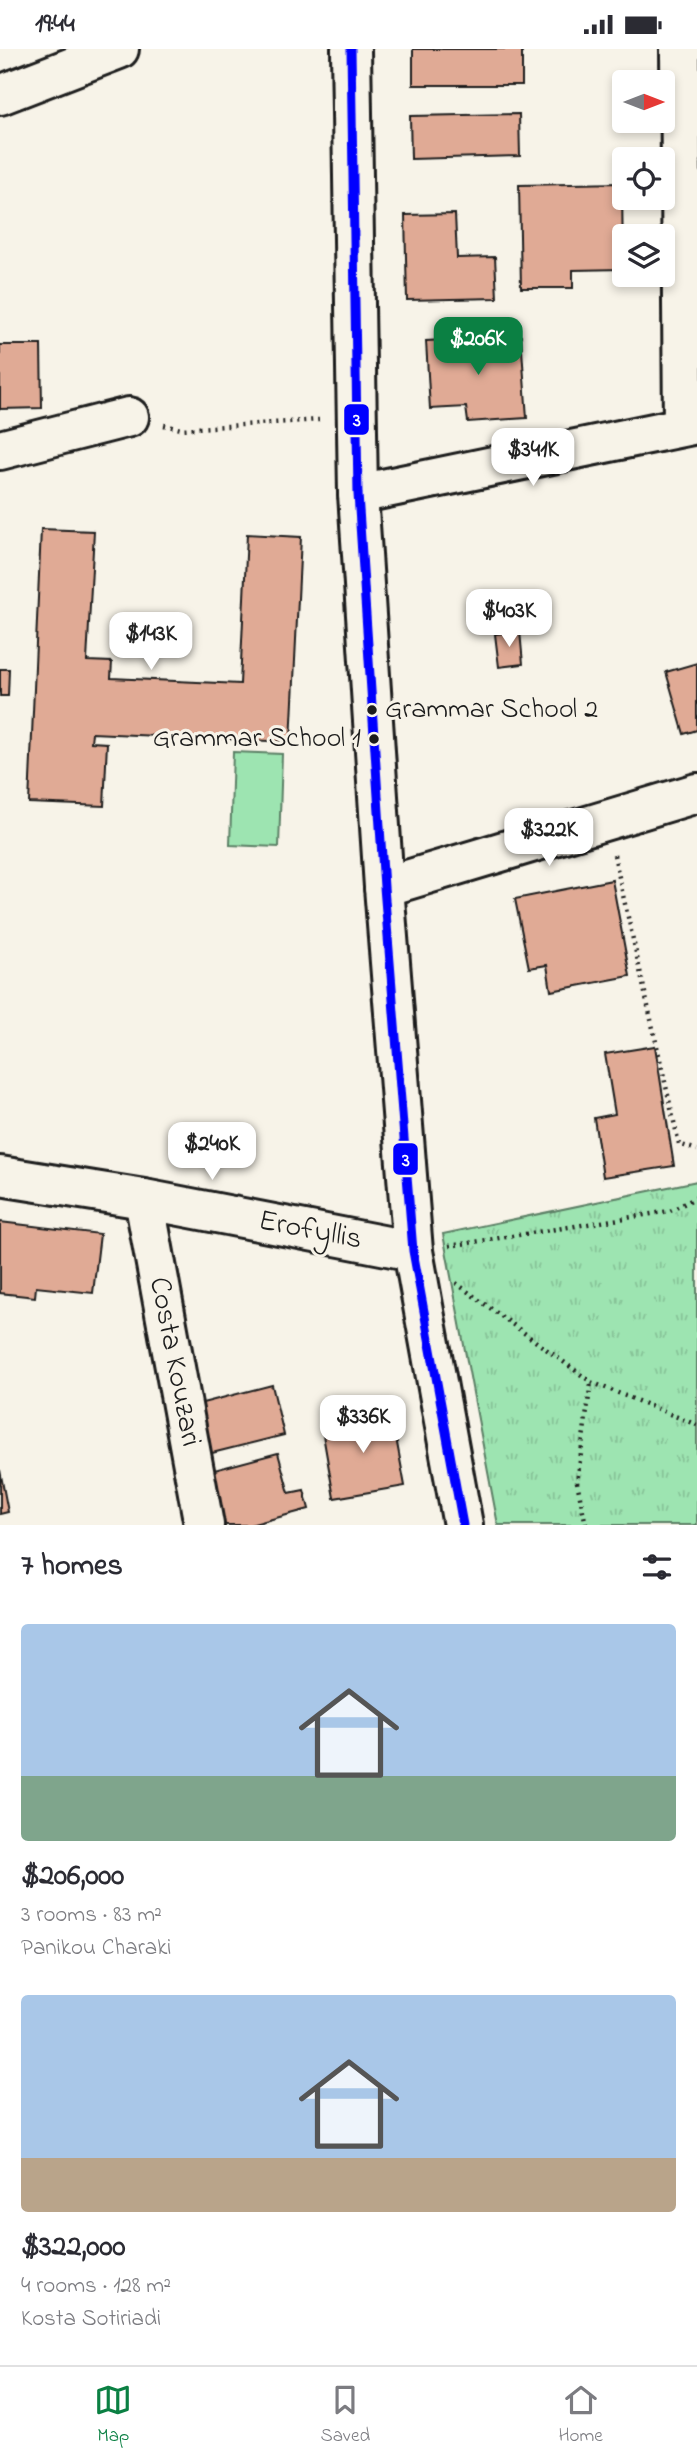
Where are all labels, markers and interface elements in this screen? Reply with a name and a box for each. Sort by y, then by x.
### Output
text: 19:44 [35,6,75,44]
north arrow [612,70,676,133]
map controls [612,70,675,287]
button: locate [612,147,675,210]
button: layers [612,224,675,287]
pin: $206K [429,317,527,377]
text: $206K [450,323,506,356]
line badge: 3 [343,403,370,436]
text: 3 [352,408,361,435]
pin: $341K [484,429,582,488]
text: $341K [507,434,559,467]
pin: $403K [460,589,558,649]
text: $403K [482,595,536,628]
pin: $143K [102,613,200,672]
text: $143K [125,618,177,651]
place label: Grammar School 2 [385,690,598,731]
marker: Grammar School 2 [365,703,379,717]
place label: Grammar School 1 [153,719,361,760]
marker: Grammar School 1 [367,732,381,746]
pin: $322K [500,809,598,868]
text: $322K [520,814,578,847]
pin: $240K [163,1123,261,1182]
text: $240K [184,1128,240,1161]
line badge: 3 [392,1142,419,1176]
text: 3 [401,1148,410,1175]
street label: Erofyllis [255,1199,365,1263]
street label: Costa Kouzari [136,1273,212,1451]
pin: $336K [314,1395,412,1455]
text: $336K [336,1401,390,1434]
text: 7 homes [21,1545,123,1589]
icon: filters [638,1548,676,1586]
icon: home [286,1670,412,1796]
text: $206,000 [21,1855,124,1899]
text: 3 rooms · 83 m² [21,1899,162,1932]
text: Panikou Charaki [21,1932,171,1965]
icon: home [286,2041,412,2167]
text: $322,000 [21,2226,125,2270]
text: 4 rooms · 128 m² [21,2270,171,2303]
text: Kosta Sotiriadi [21,2303,161,2336]
tab: Map [94,2381,132,2450]
tab: Saved [321,2381,370,2450]
tab: Home [559,2381,603,2450]

